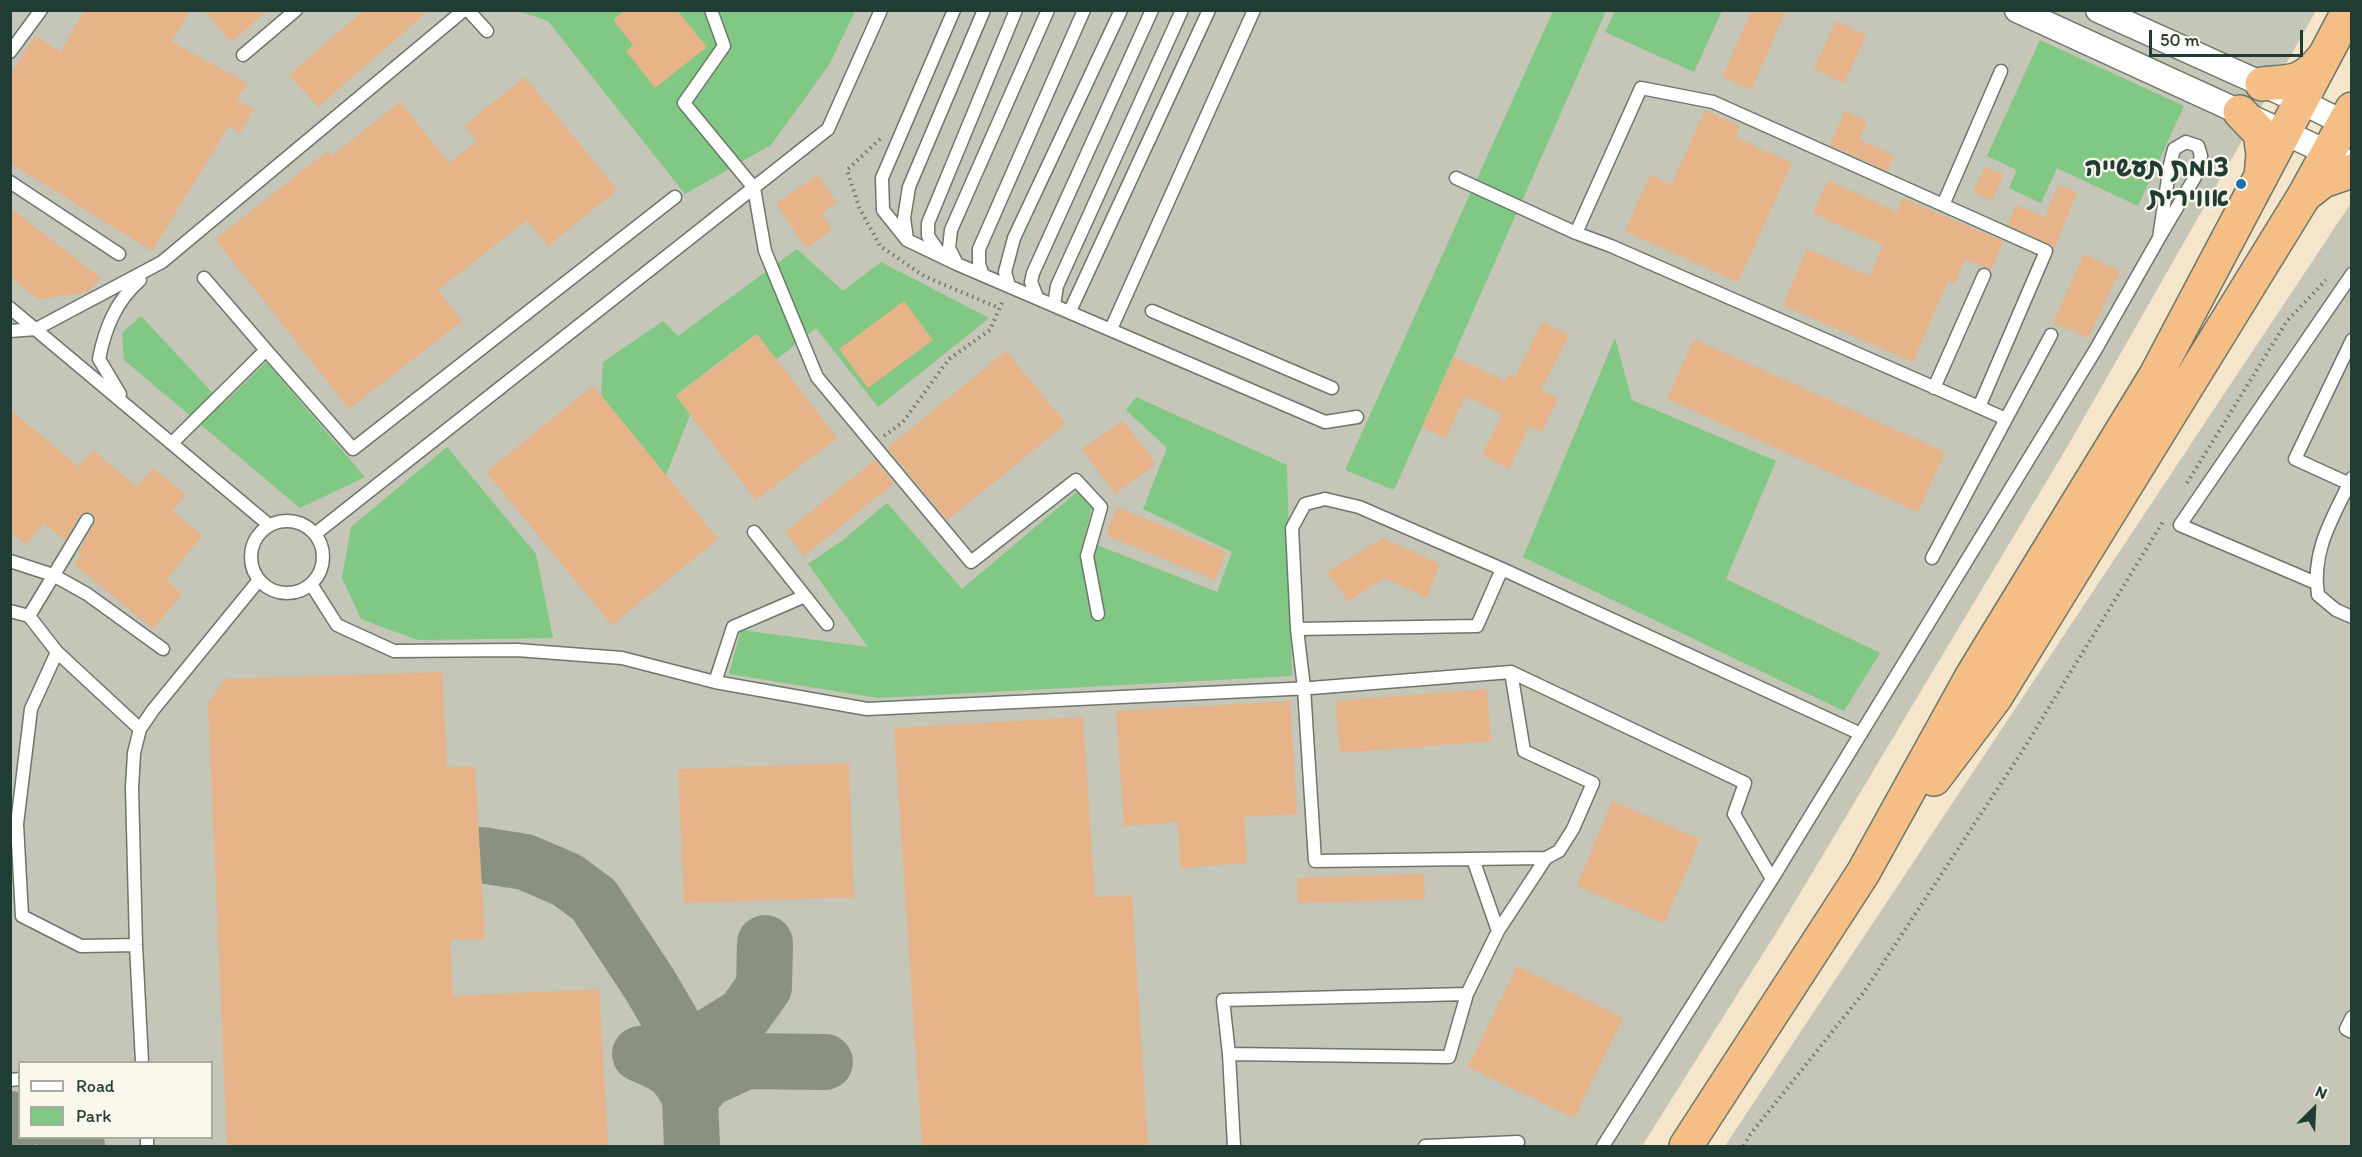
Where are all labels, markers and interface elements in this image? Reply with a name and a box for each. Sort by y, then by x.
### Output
scale bar [2152,18,2306,56]
text: 50 m [2160,29,2200,51]
place label: צומת תעשייה אווירית [2085,153,2229,214]
marker: צומת תעשייה אווירית [2234,177,2248,191]
legend [18,1061,213,1139]
text: Road [76,1075,115,1097]
north arrow [2284,1079,2344,1139]
text: N [2313,1081,2330,1103]
text: Park [76,1105,111,1127]

